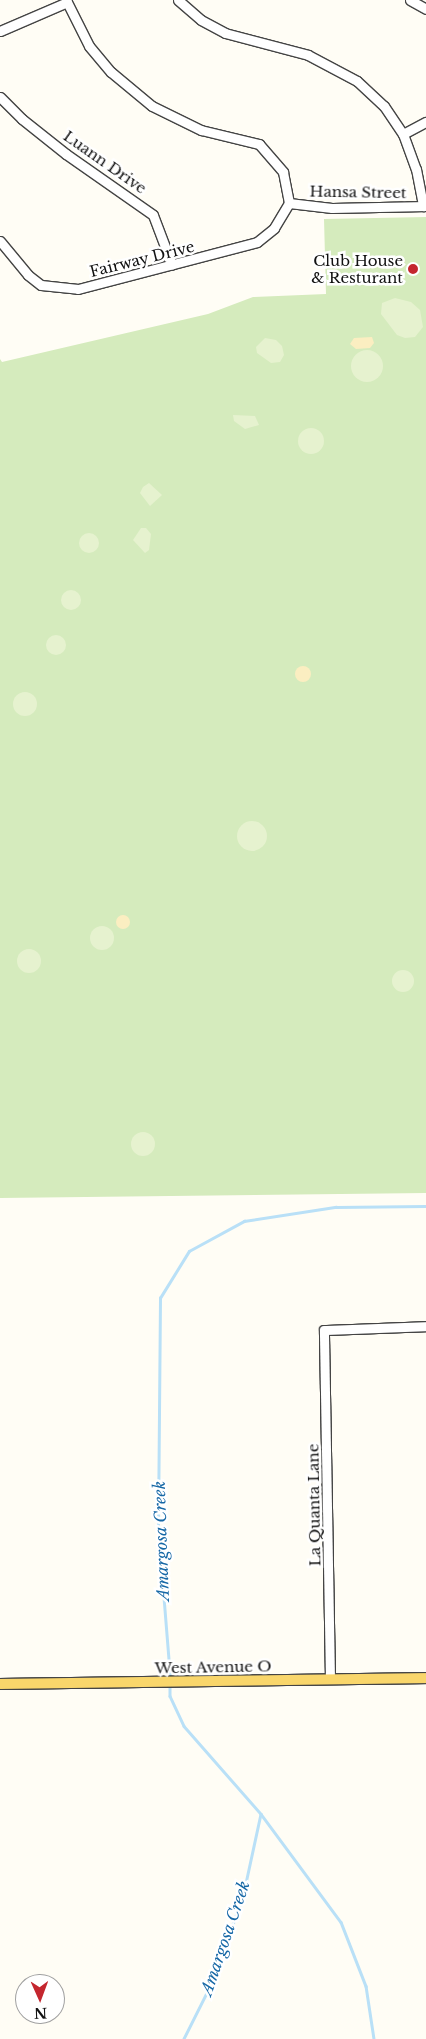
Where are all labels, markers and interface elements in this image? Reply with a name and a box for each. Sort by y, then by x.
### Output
street label: Luann Drive [60,127,150,197]
street label: Hansa Street [309,182,407,202]
street label: Fairway Drive [88,237,196,281]
place label: Club House & Resturant [311,251,403,286]
marker: Club House & Resturant [407,263,419,275]
street label: La Quanta Lane [304,1443,324,1567]
water label: Amargosa Creek [149,1481,173,1601]
street label: West Avenue O [154,1657,272,1677]
water label: Amargosa Creek [196,1878,254,1998]
north arrow [15,1974,65,2024]
text: N [34,2004,47,2022]

